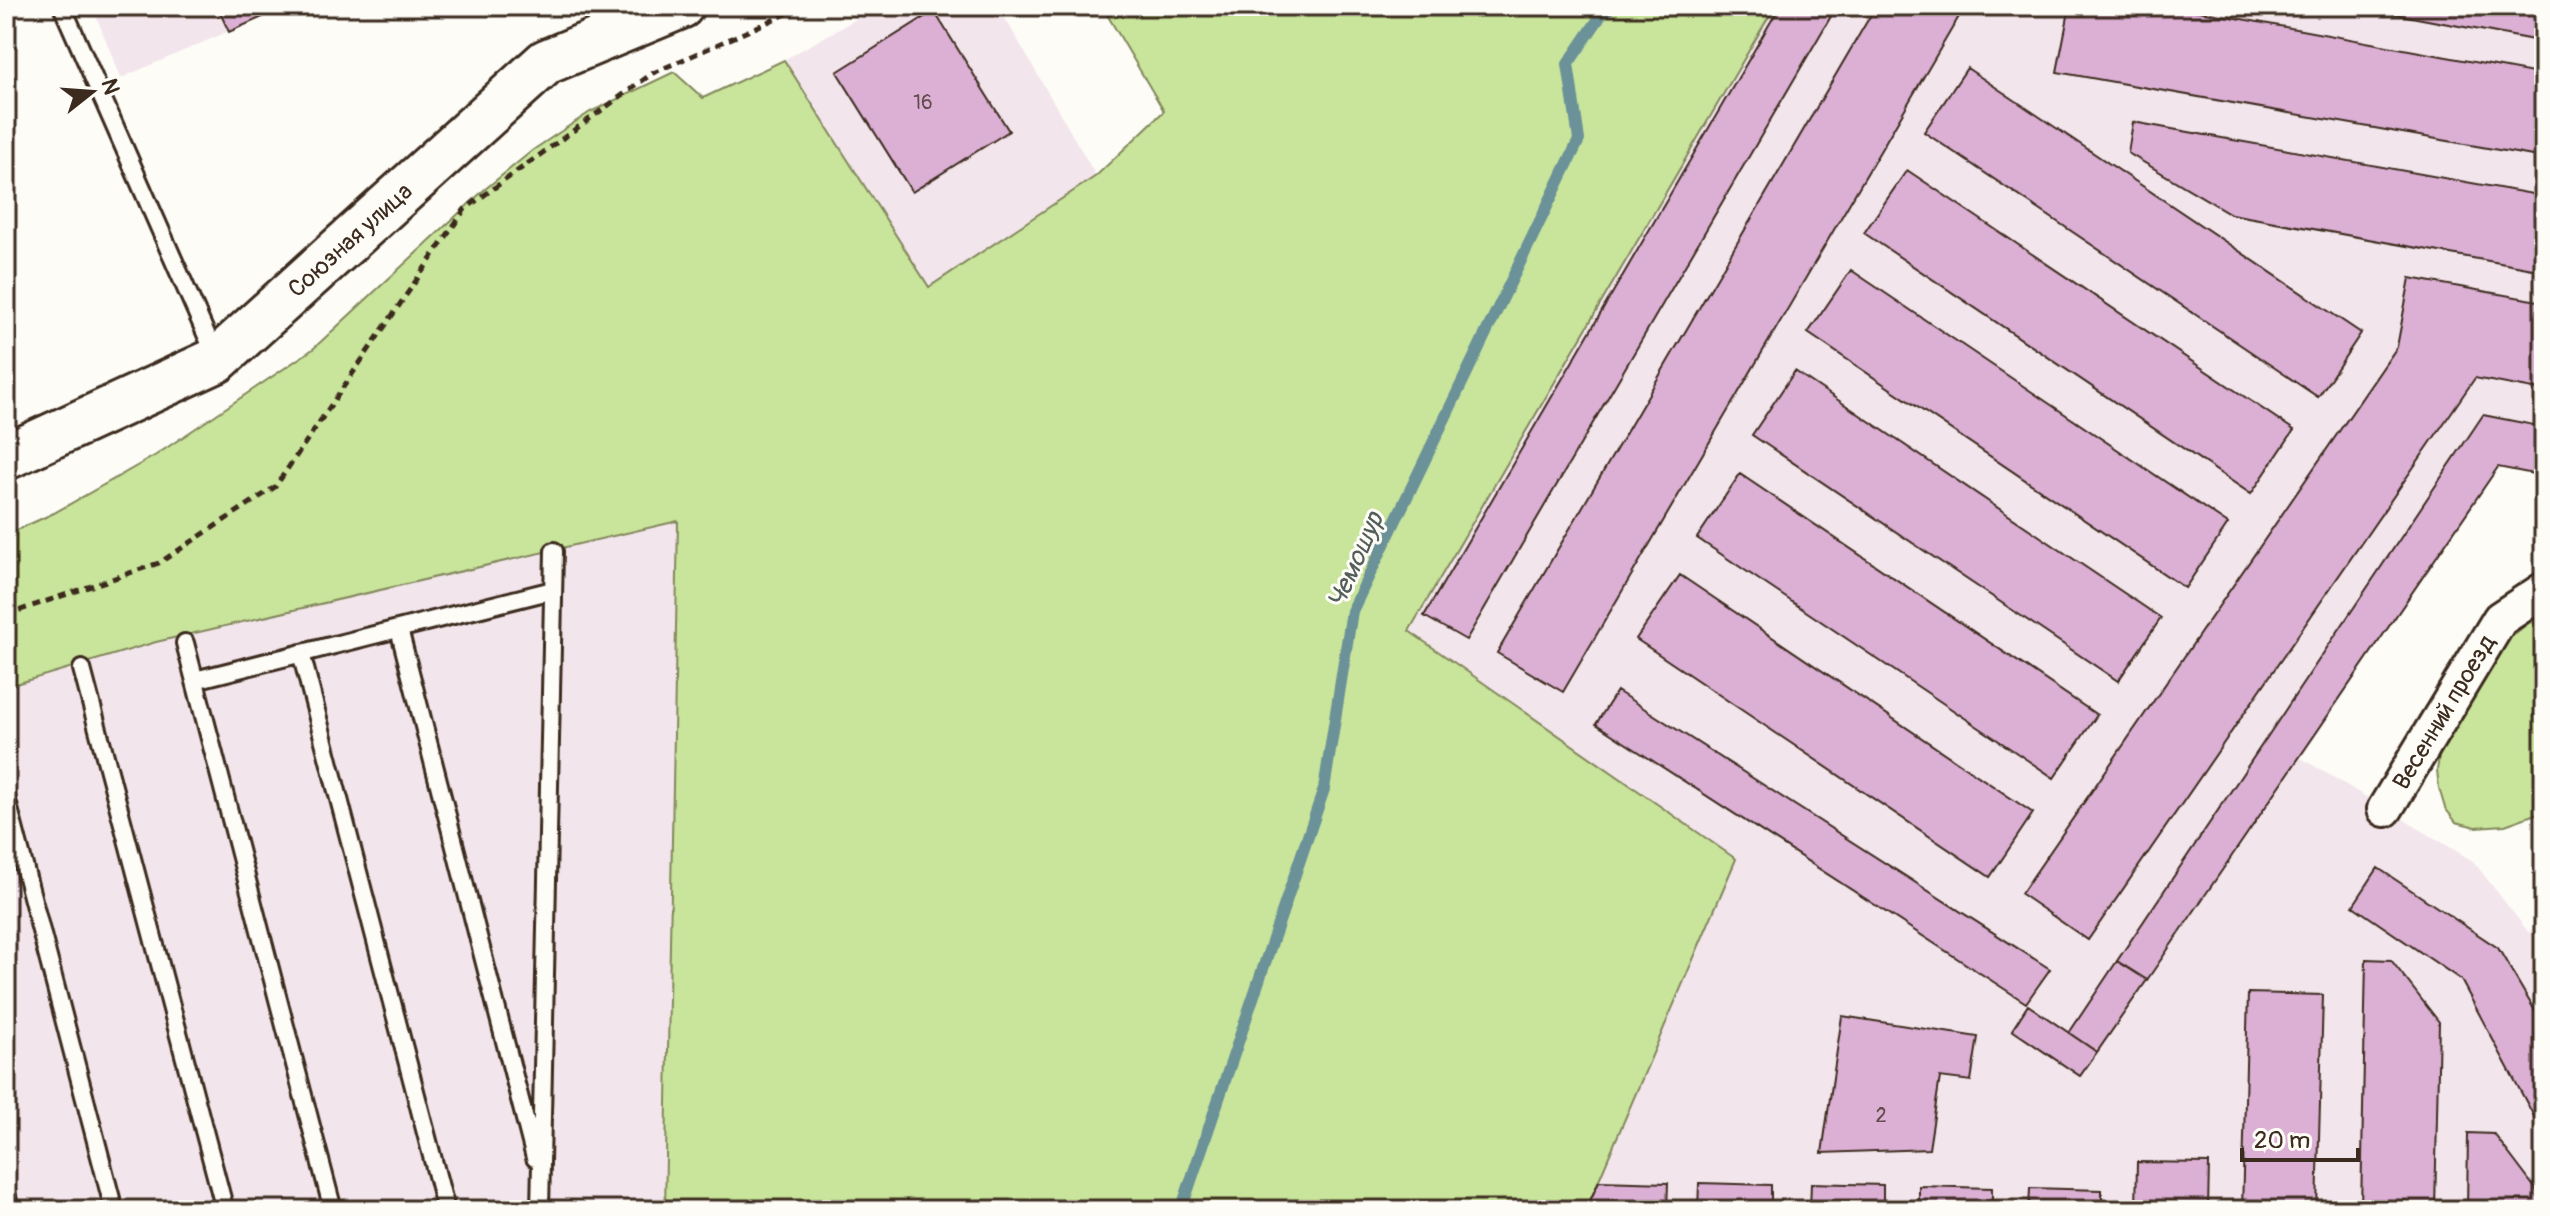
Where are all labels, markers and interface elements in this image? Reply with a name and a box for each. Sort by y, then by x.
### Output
north arrow [52,52,132,132]
text: N [95,75,126,98]
house number: 16 [913,90,933,115]
street label: Союзная улица [282,177,419,304]
water label: Чемошур [1321,506,1392,613]
street label: Весенний проезд [2387,629,2502,795]
house number: 2 [1875,1103,1887,1128]
scale bar [2242,1112,2358,1162]
text: 20 m [2254,1126,2310,1155]

